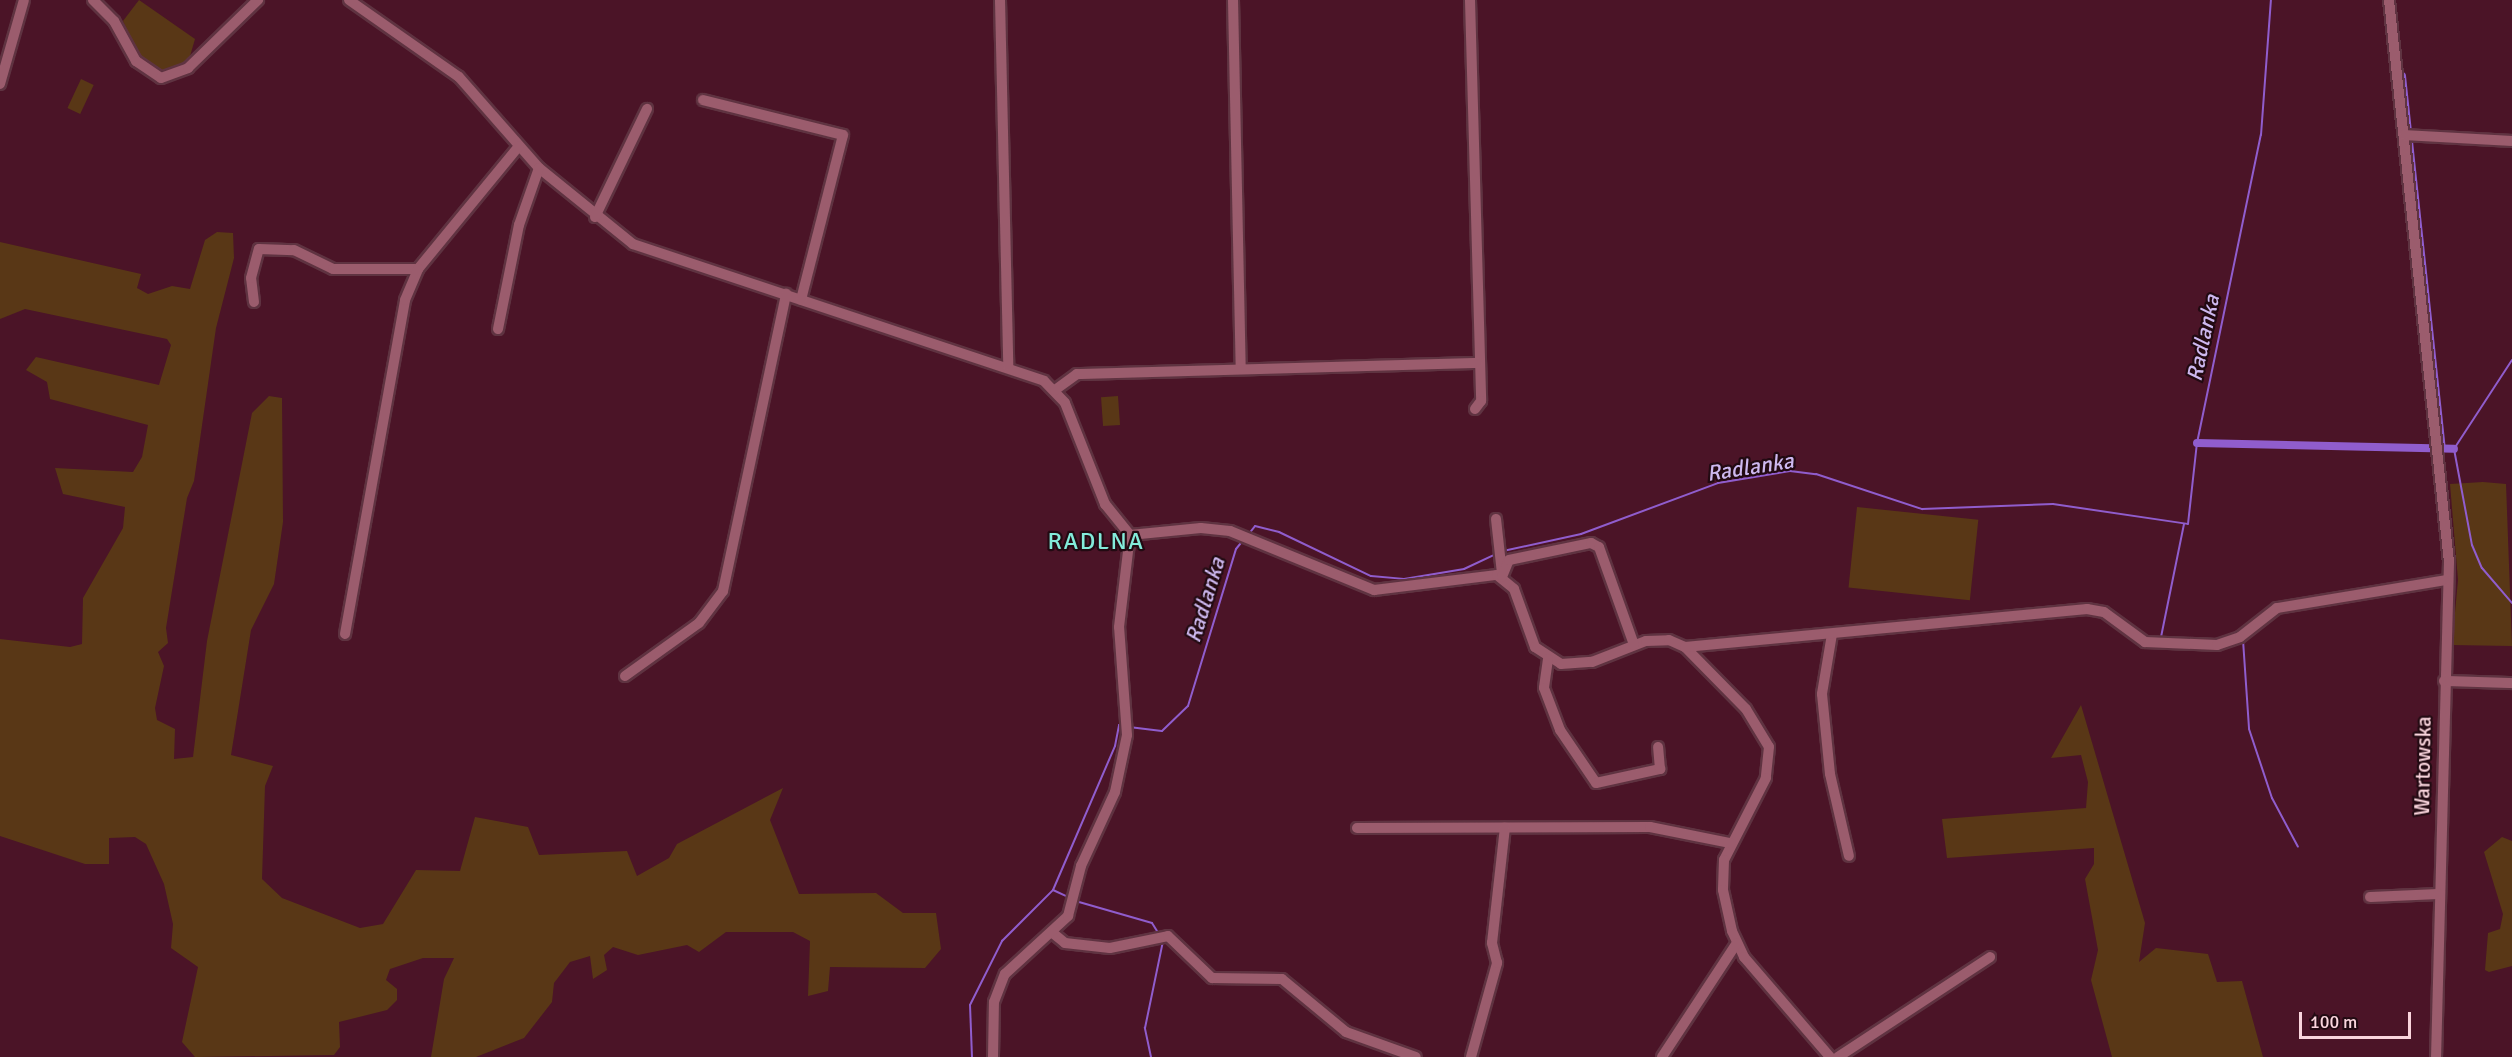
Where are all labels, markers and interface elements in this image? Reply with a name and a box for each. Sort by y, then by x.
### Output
water label: Radlanka [2181,292,2225,384]
water label: Radlanka [1705,447,1795,487]
district label: RADLNA [1048,528,1144,556]
water label: Radlanka [1180,554,1230,646]
street label: Wartowska [2410,716,2436,816]
scale bar [2302,1000,2414,1038]
text: 100 m [2310,1011,2357,1033]

